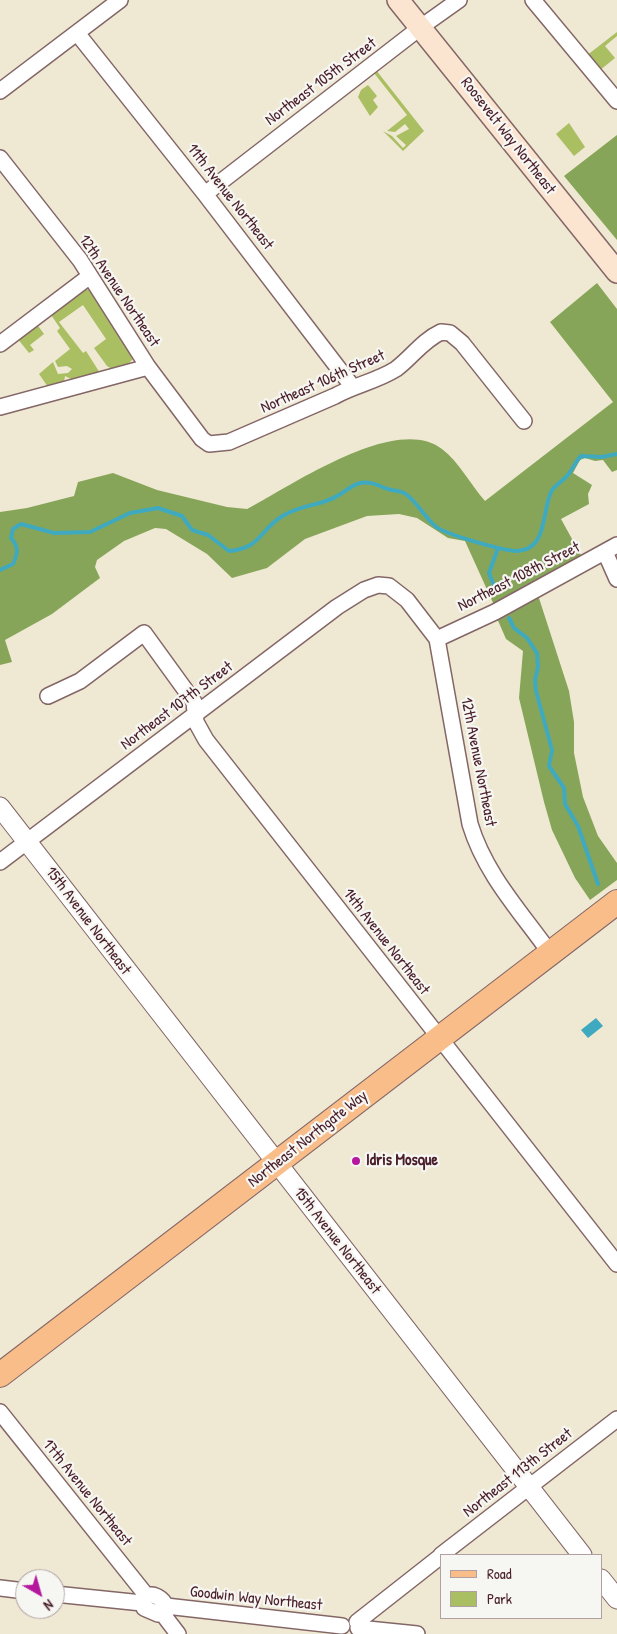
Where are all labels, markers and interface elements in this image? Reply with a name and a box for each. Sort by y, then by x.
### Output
street label: Northeast 105th Street [262,34,380,130]
street label: Roosevelt Way Northeast [456,74,560,198]
street label: 11th Avenue Northeast [183,140,277,254]
street label: 12th Avenue Northeast [74,231,164,351]
street label: Northeast 106th Street [258,346,388,418]
street label: Northeast 108th Street [455,538,583,616]
street label: Northeast 107th Street [117,658,237,754]
street label: 12th Avenue Northeast [456,696,500,828]
street label: 15th Avenue Northeast [41,863,135,979]
street label: 14th Avenue Northeast [339,885,433,999]
street label: Northeast Northgate Way [244,1086,372,1192]
place label: Idris Mosque [366,1151,438,1171]
marker: Idris Mosque [350,1155,362,1167]
street label: 15th Avenue Northeast [289,1184,385,1298]
street label: Northeast 113th Street [460,1424,576,1522]
street label: 17th Avenue Northeast [38,1436,136,1550]
legend [440,1554,602,1619]
text: Road [487,1563,512,1584]
north arrow [15,1569,65,1619]
street label: Goodwin Way Northeast [189,1583,323,1615]
text: Park [487,1588,512,1609]
text: N [40,1596,58,1615]

